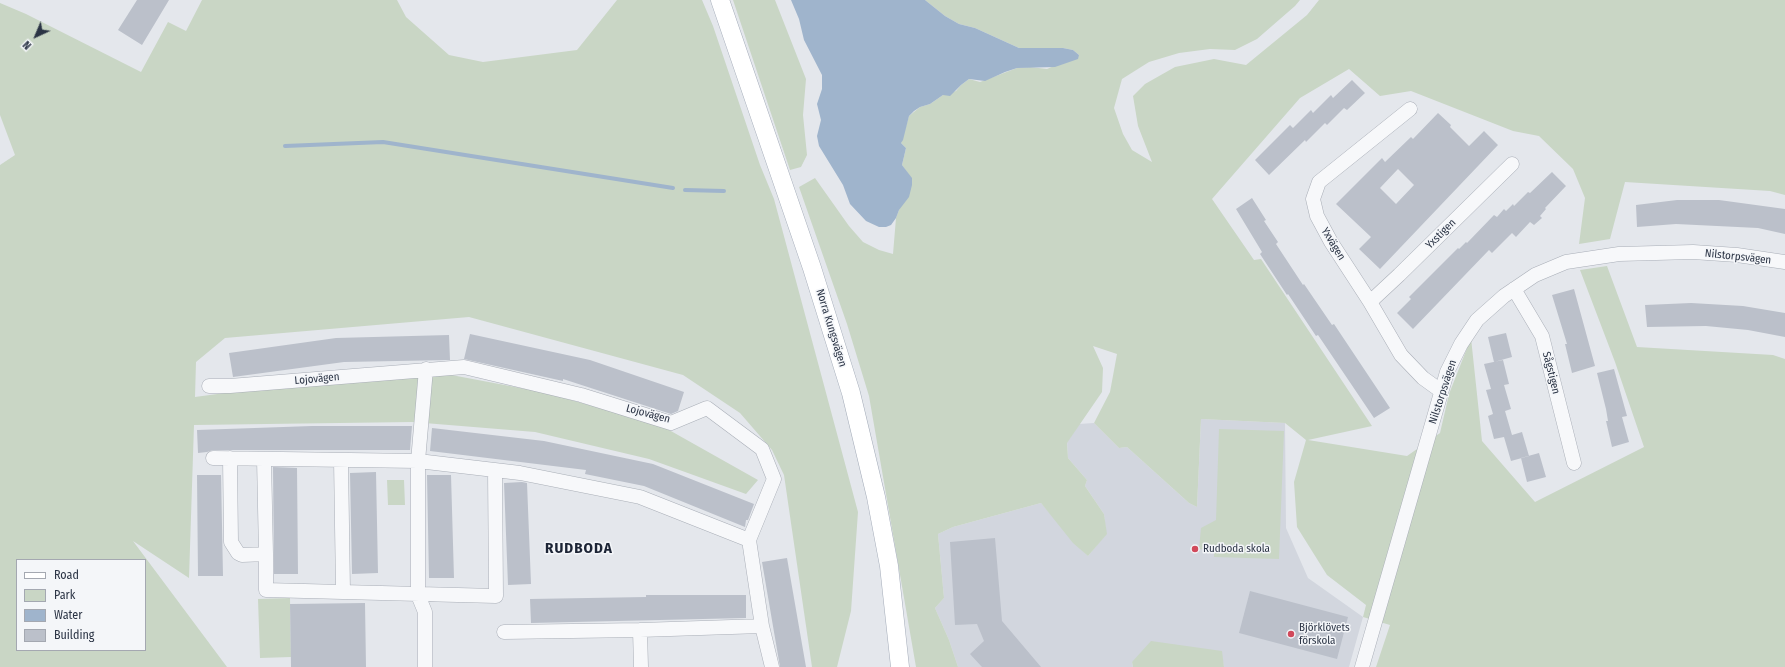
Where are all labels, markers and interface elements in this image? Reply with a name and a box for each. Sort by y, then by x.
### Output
north arrow [16,16,56,56]
text: N [20,38,34,52]
street label: Yxstigen [1423,216,1459,252]
street label: Yxvägen [1318,225,1348,263]
street label: Nilstorpsvägen [1704,247,1772,267]
street label: Norra Kungsvägen [813,287,849,369]
street label: Sågstigen [1539,350,1563,396]
street label: Nilstorpsvägen [1426,358,1460,426]
street label: Lojovägen [294,370,340,388]
street label: Lojovägen [624,402,672,426]
district label: RUDBODA [545,540,613,558]
place label: Rudboda skola [1203,542,1270,556]
marker: Rudboda skola [1190,544,1200,554]
legend [16,559,146,651]
text: Road [54,568,79,582]
text: Park [54,588,75,602]
text: Water [54,608,82,622]
place label: Björklövets förskola [1299,621,1350,647]
text: Building [54,628,94,642]
marker: Björklövets förskola [1286,629,1296,639]

